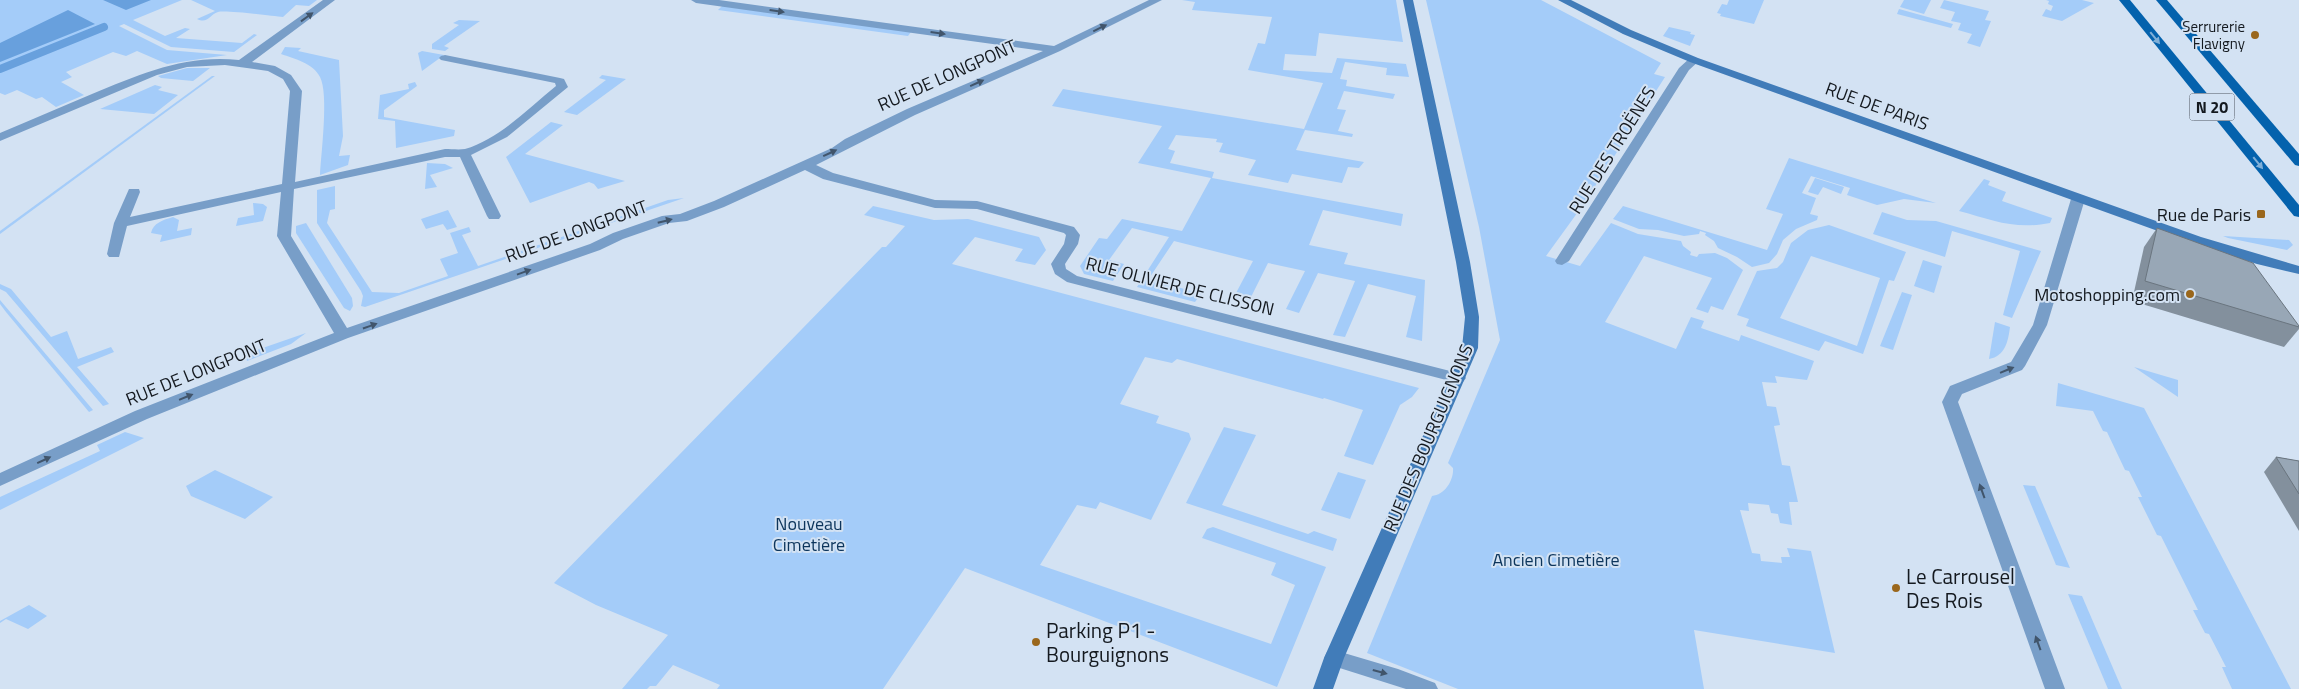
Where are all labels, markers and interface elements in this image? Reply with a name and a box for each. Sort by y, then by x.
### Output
one-way arrow [769,7,785,15]
one-way arrow [300,12,314,22]
place label: Serrurerie Flavigny [2182,15,2245,55]
one-way arrow [1093,24,1107,32]
one-way arrow [930,29,946,37]
marker: Serrurerie Flavigny [2249,29,2261,41]
one-way arrow [2150,31,2161,44]
street label: RUE DE LONGPONT [873,32,1021,118]
street label: RUE DE PARIS [1822,75,1932,137]
one-way arrow [970,78,984,86]
street label: RUE DES TROËNES [1562,81,1662,219]
road number: N 20 [2190,94,2234,120]
one-way arrow [823,149,837,157]
one-way arrow [2253,157,2264,170]
street label: RUE DE LONGPONT [501,193,651,269]
place label: Rue de Paris [2157,201,2251,228]
marker: Rue de Paris [2255,208,2267,220]
one-way arrow [657,217,672,225]
street label: RUE OLIVIER DE CLISSON [1083,250,1277,322]
one-way arrow [517,268,532,276]
place label: Motoshopping.com [2034,281,2180,308]
marker: Motoshopping.com [2184,288,2196,300]
one-way arrow [363,322,378,329]
street label: RUE DE LONGPONT [122,331,271,413]
street label: RUE DES BOURGUIGNONS [1376,340,1480,536]
one-way arrow [2000,366,2015,374]
one-way arrow [179,393,194,401]
one-way arrow [37,456,51,464]
one-way arrow [1978,483,1985,498]
park label: Nouveau Cimetière [773,510,845,558]
park label: Ancien Cimetière [1492,546,1620,573]
place label: Le Carrousel Des Rois [1906,560,2015,616]
marker: Le Carrousel Des Rois [1890,582,1902,594]
place label: Parking P1 - Bourguignons [1046,614,1169,670]
one-way arrow [2034,635,2042,650]
marker: Parking P1 - Bourguignons [1030,636,1042,648]
one-way arrow [1373,669,1388,677]

